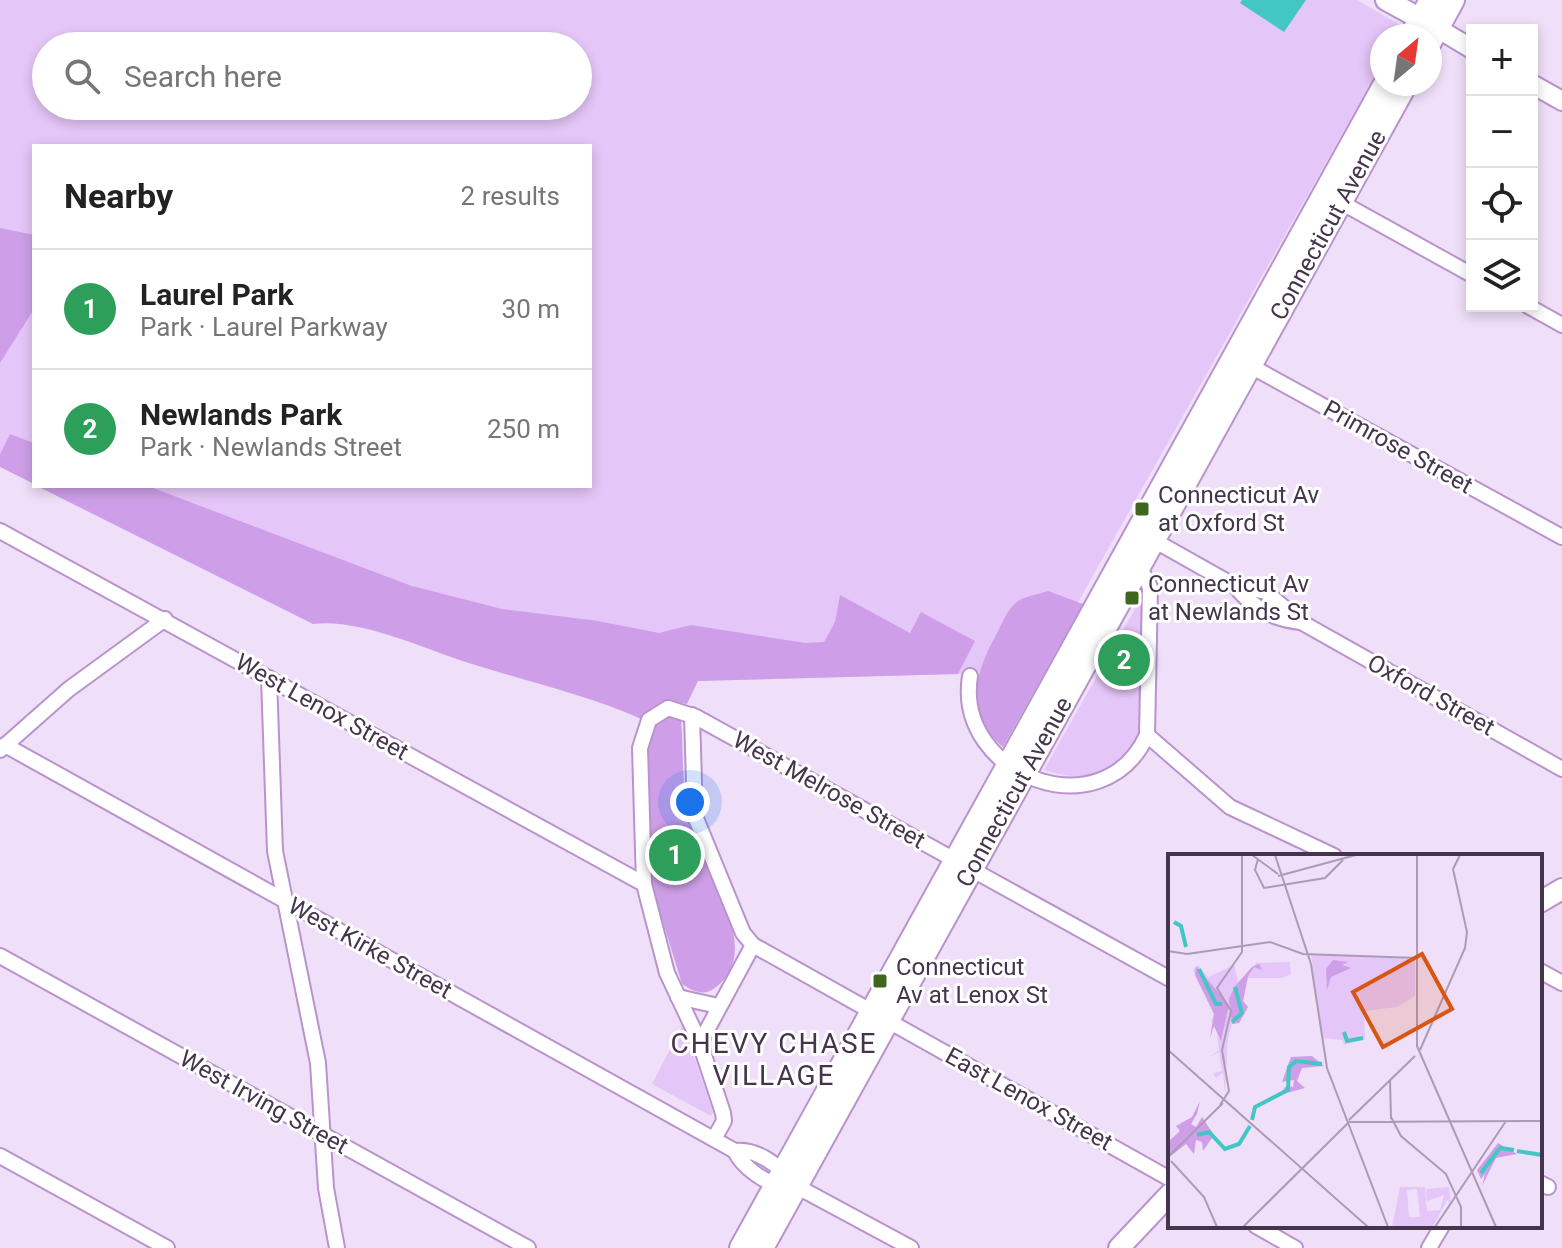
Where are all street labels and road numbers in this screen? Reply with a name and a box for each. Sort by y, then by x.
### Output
street label: Connecticut Avenue [1264,125,1392,325]
street label: Primrose Street [1319,394,1478,500]
street label: West Lenox Street [231,648,413,766]
street label: Oxford Street [1362,649,1500,742]
street label: Connecticut Avenue [950,692,1078,892]
street label: West Melrose Street [728,726,930,855]
street label: West Kirke Street [283,891,457,1005]
street label: East Lenox Street [941,1042,1117,1157]
street label: West Irving Street [175,1044,353,1160]

